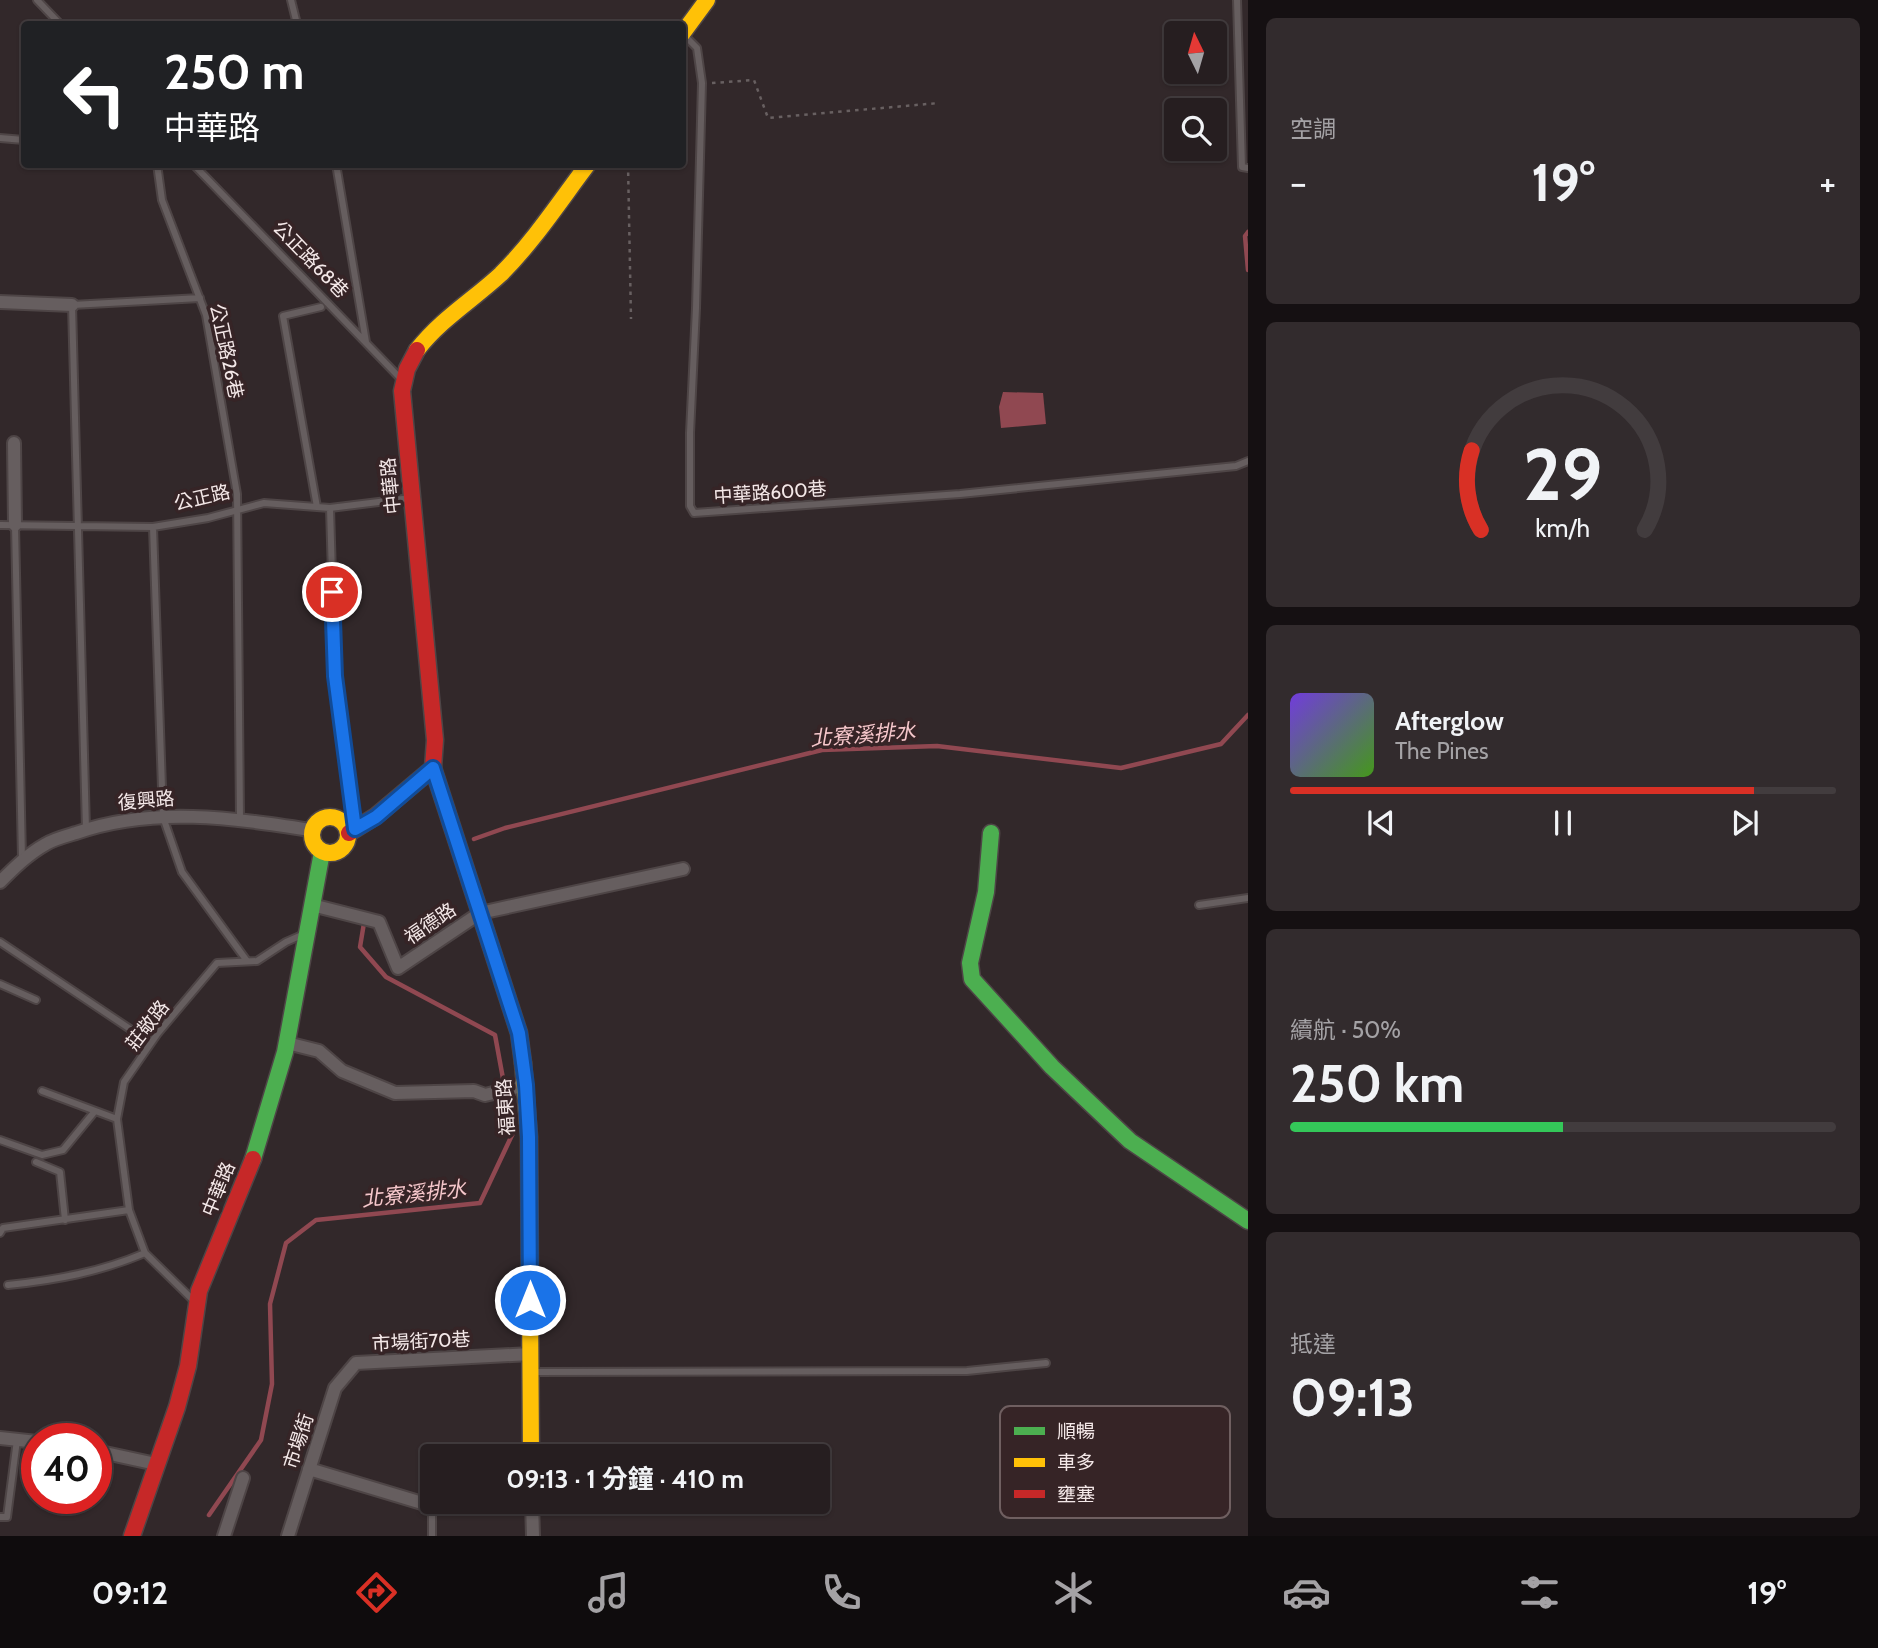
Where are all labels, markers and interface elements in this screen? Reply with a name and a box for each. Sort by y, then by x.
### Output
north arrow [1164,21,1227,84]
map controls [1164,21,1227,161]
text: 250 m [164,42,304,101]
icon: left [49,49,140,140]
button: search [1164,98,1227,161]
text: 中華路 [164,108,260,147]
text: 空調 [1290,115,1336,143]
text: 19° [1531,151,1595,214]
text: − [1290,159,1307,206]
text: + [1819,159,1836,206]
street label: 公正路68巷 [268,216,353,303]
street label: 公正路26巷 [205,301,248,401]
text: 29 [1523,431,1603,519]
street label: 中華路 [376,456,405,516]
street label: 中華路600巷 [713,477,827,508]
street label: 公正路 [172,480,232,515]
text: km/h [1536,513,1590,543]
pin [302,562,362,622]
icon: arrive [313,573,351,611]
text: Afterglow [1395,705,1504,737]
water label: 北寮溪排水 [810,718,917,751]
text: The Pines [1395,737,1489,765]
street label: 復興路 [117,787,175,814]
icon: previous [1362,804,1400,842]
icon: pause [1544,804,1582,842]
icon: next [1726,804,1764,842]
street label: 福德路 [400,898,460,949]
street label: 莊敬路 [121,996,174,1055]
text: 續航 · 50% [1290,1016,1401,1044]
text: 250 km [1290,1052,1464,1115]
street label: 福東路 [492,1078,519,1136]
street label: 中華路 [197,1158,240,1220]
water label: 北寮溪排水 [360,1175,468,1211]
position arrow [493,1263,567,1337]
street label: 市場街70巷 [371,1327,471,1356]
text: 抵達 [1290,1330,1336,1358]
text: 09:13 [1290,1366,1415,1429]
legend [1000,1406,1230,1518]
street label: 市場街 [279,1410,318,1472]
text: 順暢 [1057,1420,1095,1443]
speed limit sign: 40 [21,1423,112,1514]
text: 車多 [1057,1451,1095,1474]
text: 09:13 · 1 分鐘 · 410 m [506,1463,744,1495]
text: 壅塞 [1057,1483,1095,1506]
icon: directions [352,1568,401,1617]
icon: music [584,1568,633,1617]
icon: phone [817,1568,866,1617]
icon: climate [1049,1568,1098,1617]
icon: car [1282,1568,1331,1617]
icon: filters [1515,1568,1564,1617]
text: 09:12 [92,1573,168,1612]
text: 19° [1747,1573,1786,1612]

